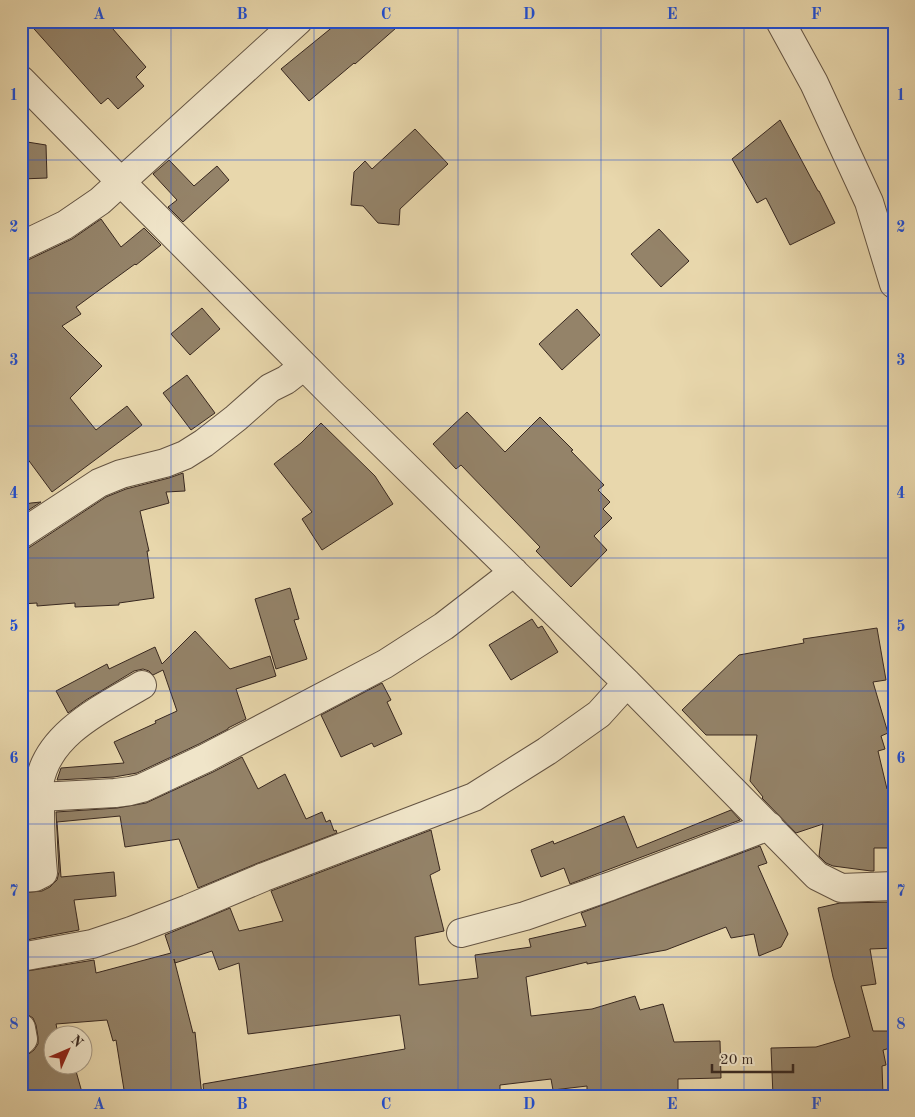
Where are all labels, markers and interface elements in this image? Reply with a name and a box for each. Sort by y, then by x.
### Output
text: A [93,7,105,23]
text: B [236,7,248,23]
text: C [381,7,391,23]
text: D [523,7,535,23]
text: E [666,7,678,23]
text: F [811,7,822,23]
text: 1 [9,88,19,104]
text: 1 [896,88,906,104]
text: 2 [9,220,19,236]
text: 2 [896,220,906,236]
text: 3 [9,353,19,369]
text: 3 [896,353,906,369]
text: 4 [9,486,19,502]
text: 4 [896,486,906,502]
text: 5 [9,619,19,635]
text: 5 [896,619,906,635]
text: 6 [9,751,19,767]
text: 6 [896,751,906,767]
text: 7 [9,884,19,900]
text: 7 [896,884,906,900]
text: 8 [9,1017,19,1033]
text: 8 [896,1017,906,1033]
north arrow [42,1024,92,1074]
text: N [68,1033,85,1050]
scale bar [712,1042,794,1074]
text: 20 m [720,1053,754,1068]
text: A [93,1097,105,1113]
text: B [236,1097,248,1113]
text: C [381,1097,391,1113]
text: D [523,1097,535,1113]
text: E [666,1097,678,1113]
text: F [811,1097,822,1113]

